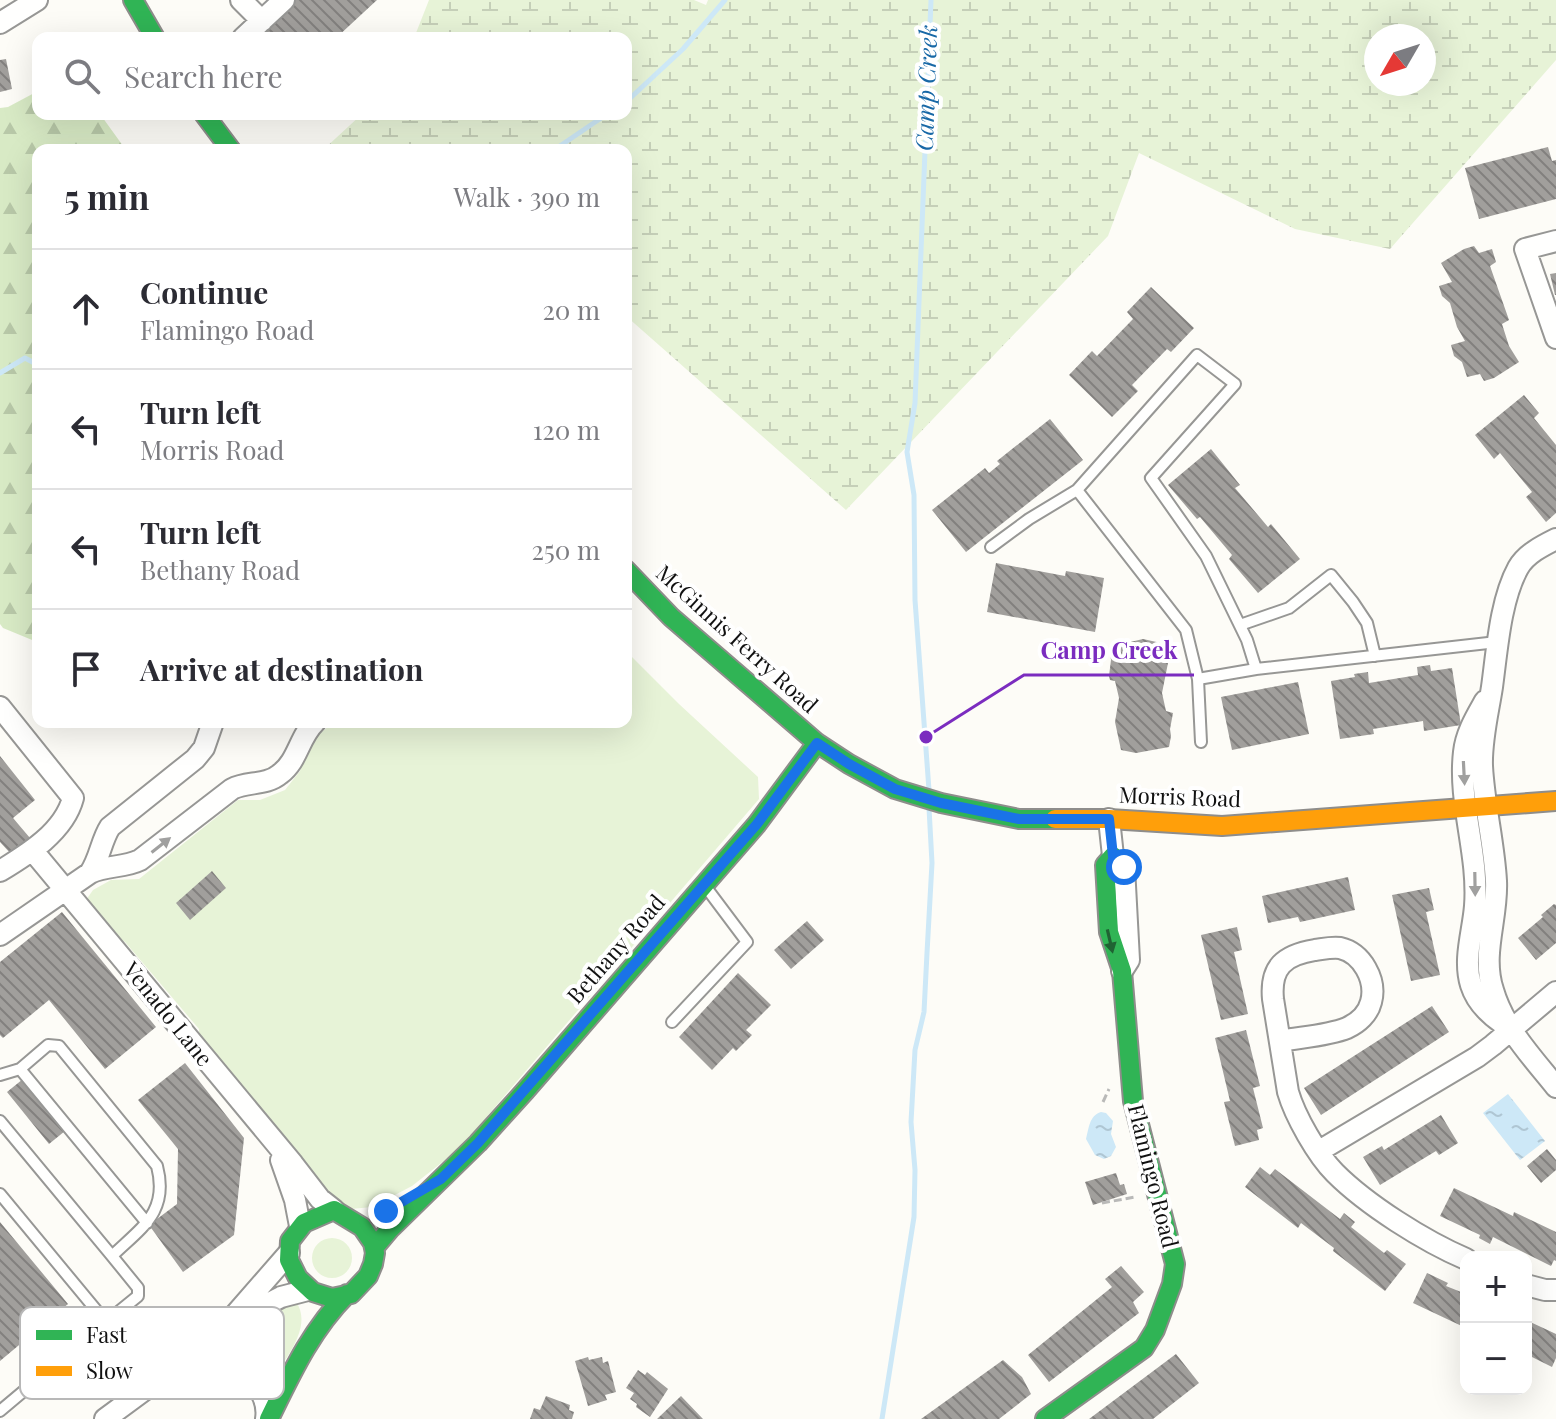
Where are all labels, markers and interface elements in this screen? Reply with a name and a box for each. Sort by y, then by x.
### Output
water label: Camp Creek [907,24,943,152]
north arrow [1364,24,1436,96]
search box [32,32,632,120]
icon: search [60,54,104,98]
text: Search here [124,56,283,96]
text: 5 min [64,173,149,219]
text: Walk · 390 m [453,179,600,214]
text: Continue [140,272,268,312]
icon: ahead [64,287,108,331]
text: 20 m [542,292,600,327]
text: Flamingo Road [140,312,314,347]
text: Turn left [140,392,261,432]
icon: left [64,407,108,451]
text: 120 m [533,412,600,447]
text: Morris Road [140,432,284,467]
text: Turn left [140,512,261,552]
icon: left [64,527,108,571]
text: 250 m [532,532,600,567]
text: Bethany Road [140,552,300,587]
street label: McGinnis Ferry Road [650,557,825,719]
callout: Camp Creek [1024,627,1194,675]
text: Camp Creek [1040,633,1179,665]
icon: arrive [64,647,108,691]
text: Arrive at destination [140,649,423,689]
one-way arrow [1458,760,1471,785]
street label: Morris Road [1118,779,1242,813]
one-way arrow [151,837,171,854]
route start [1106,849,1142,885]
one-way arrow [1469,872,1482,897]
street label: Bethany Road [559,887,671,1009]
one-way arrow [1104,929,1117,954]
street label: Venado Lane [117,954,220,1072]
street label: Flamingo Road [1122,1101,1186,1251]
route end [368,1193,404,1229]
map controls [1460,1251,1532,1395]
button: + [1460,1251,1532,1323]
legend [20,1307,284,1399]
text: Fast [86,1319,128,1349]
button: − [1460,1323,1532,1395]
text: Slow [86,1355,133,1385]

